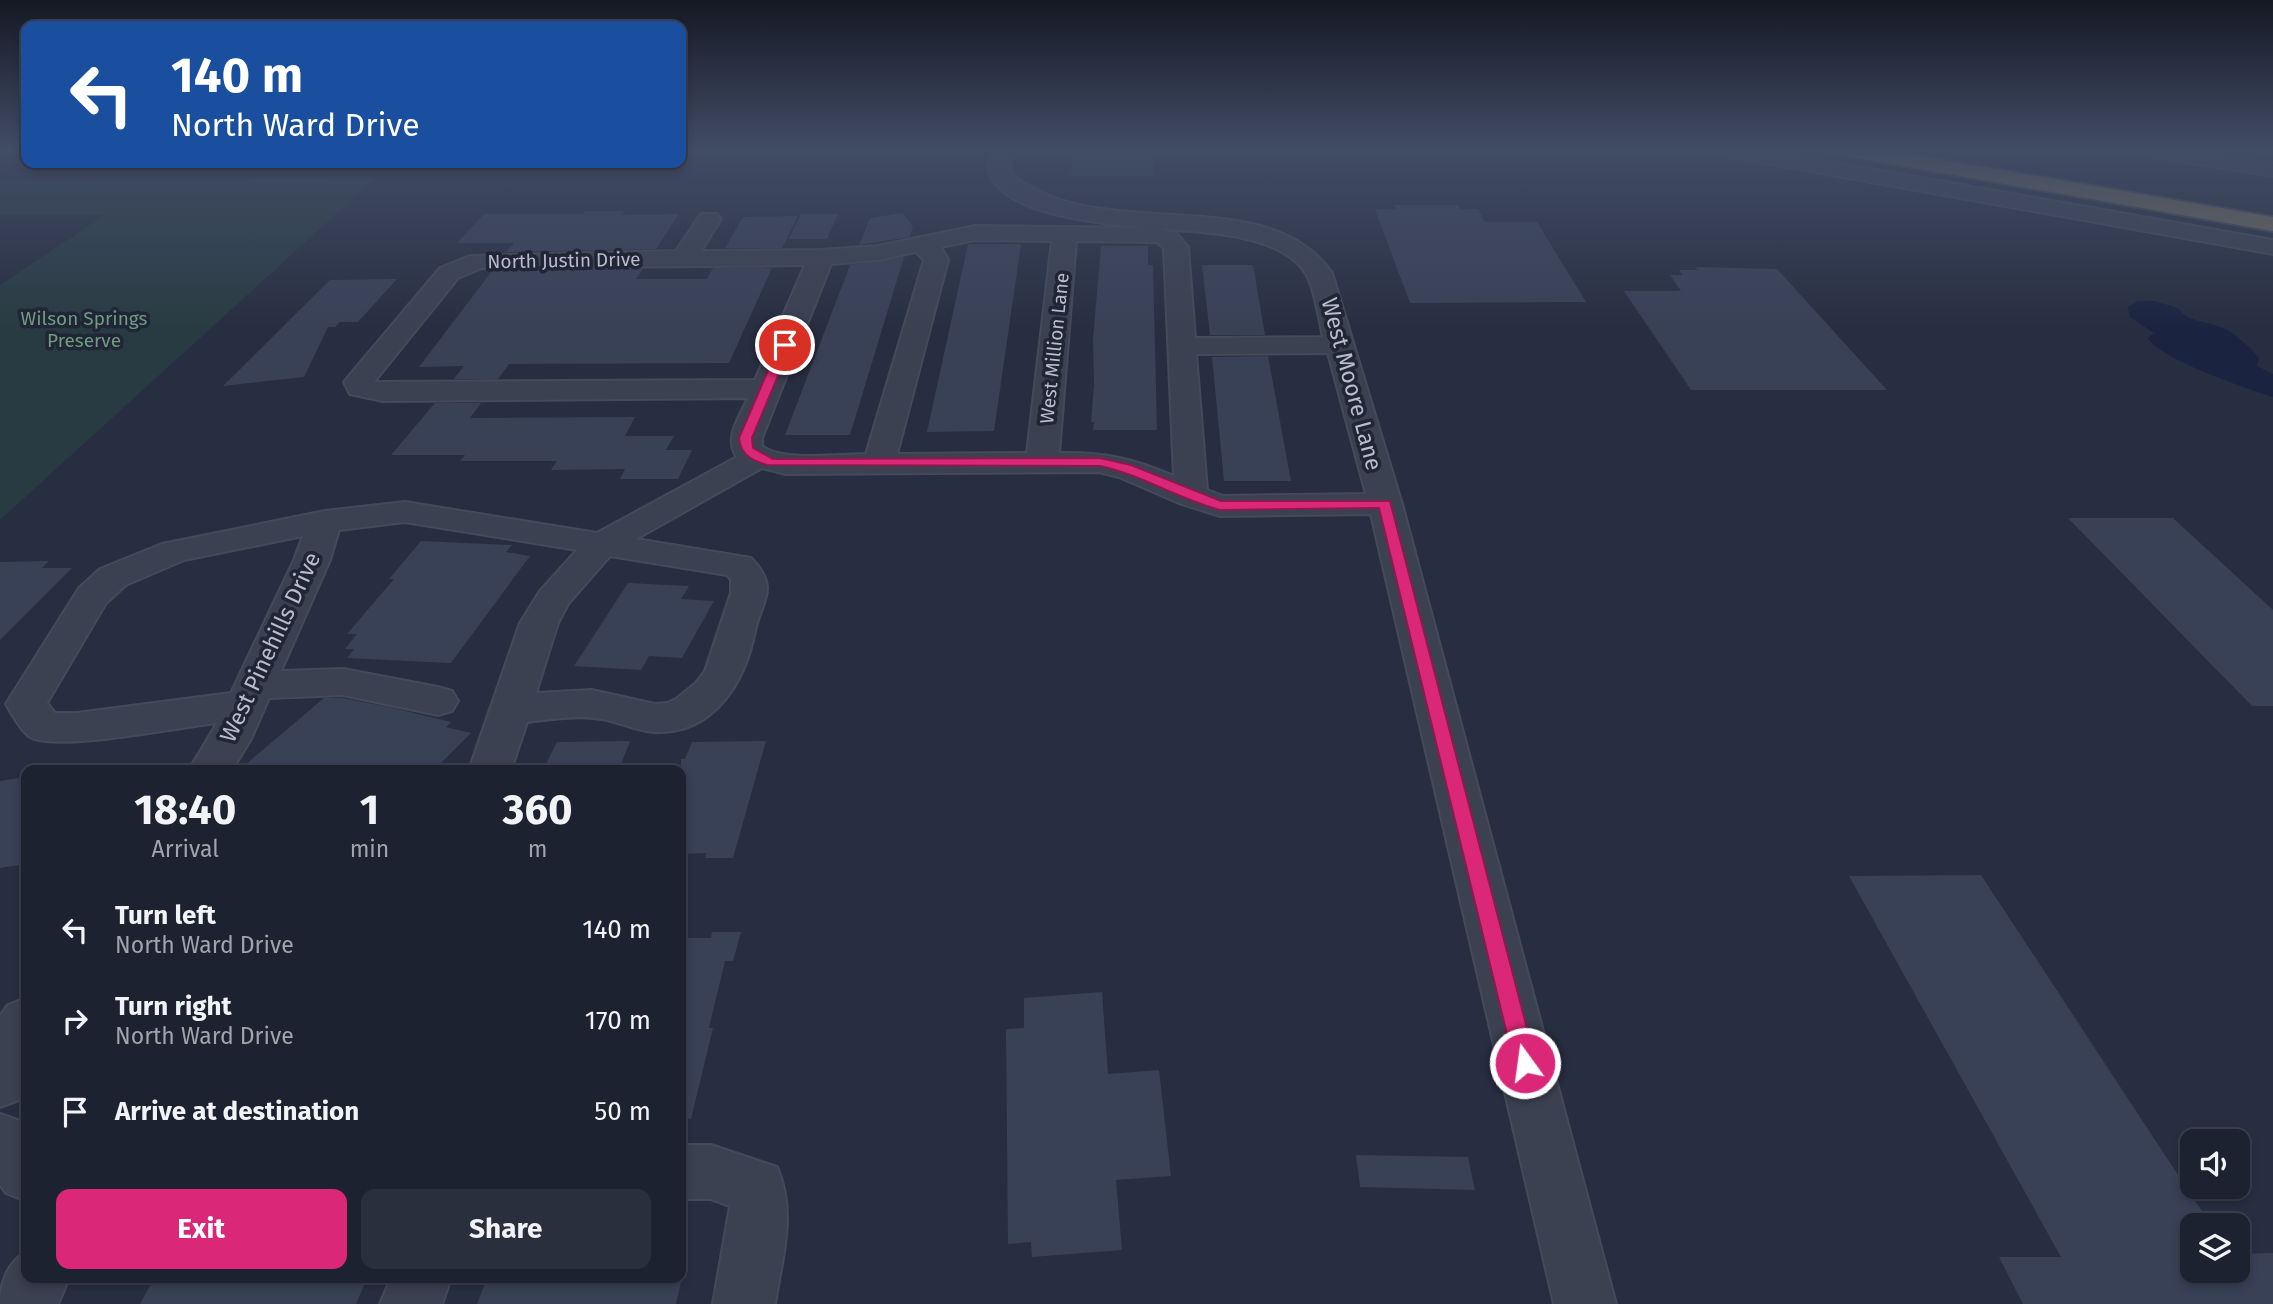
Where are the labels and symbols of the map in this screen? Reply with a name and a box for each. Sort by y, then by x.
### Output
street label: North Justin Drive [487,248,641,273]
street label: West Million Lane [1035,271,1074,425]
street label: West Moore Lane [1315,295,1389,473]
park label: Wilson Springs Preserve [21,307,148,352]
pin [755,315,815,375]
street label: West Pinehills Drive [214,547,326,747]
position arrow [1488,1026,1562,1100]

